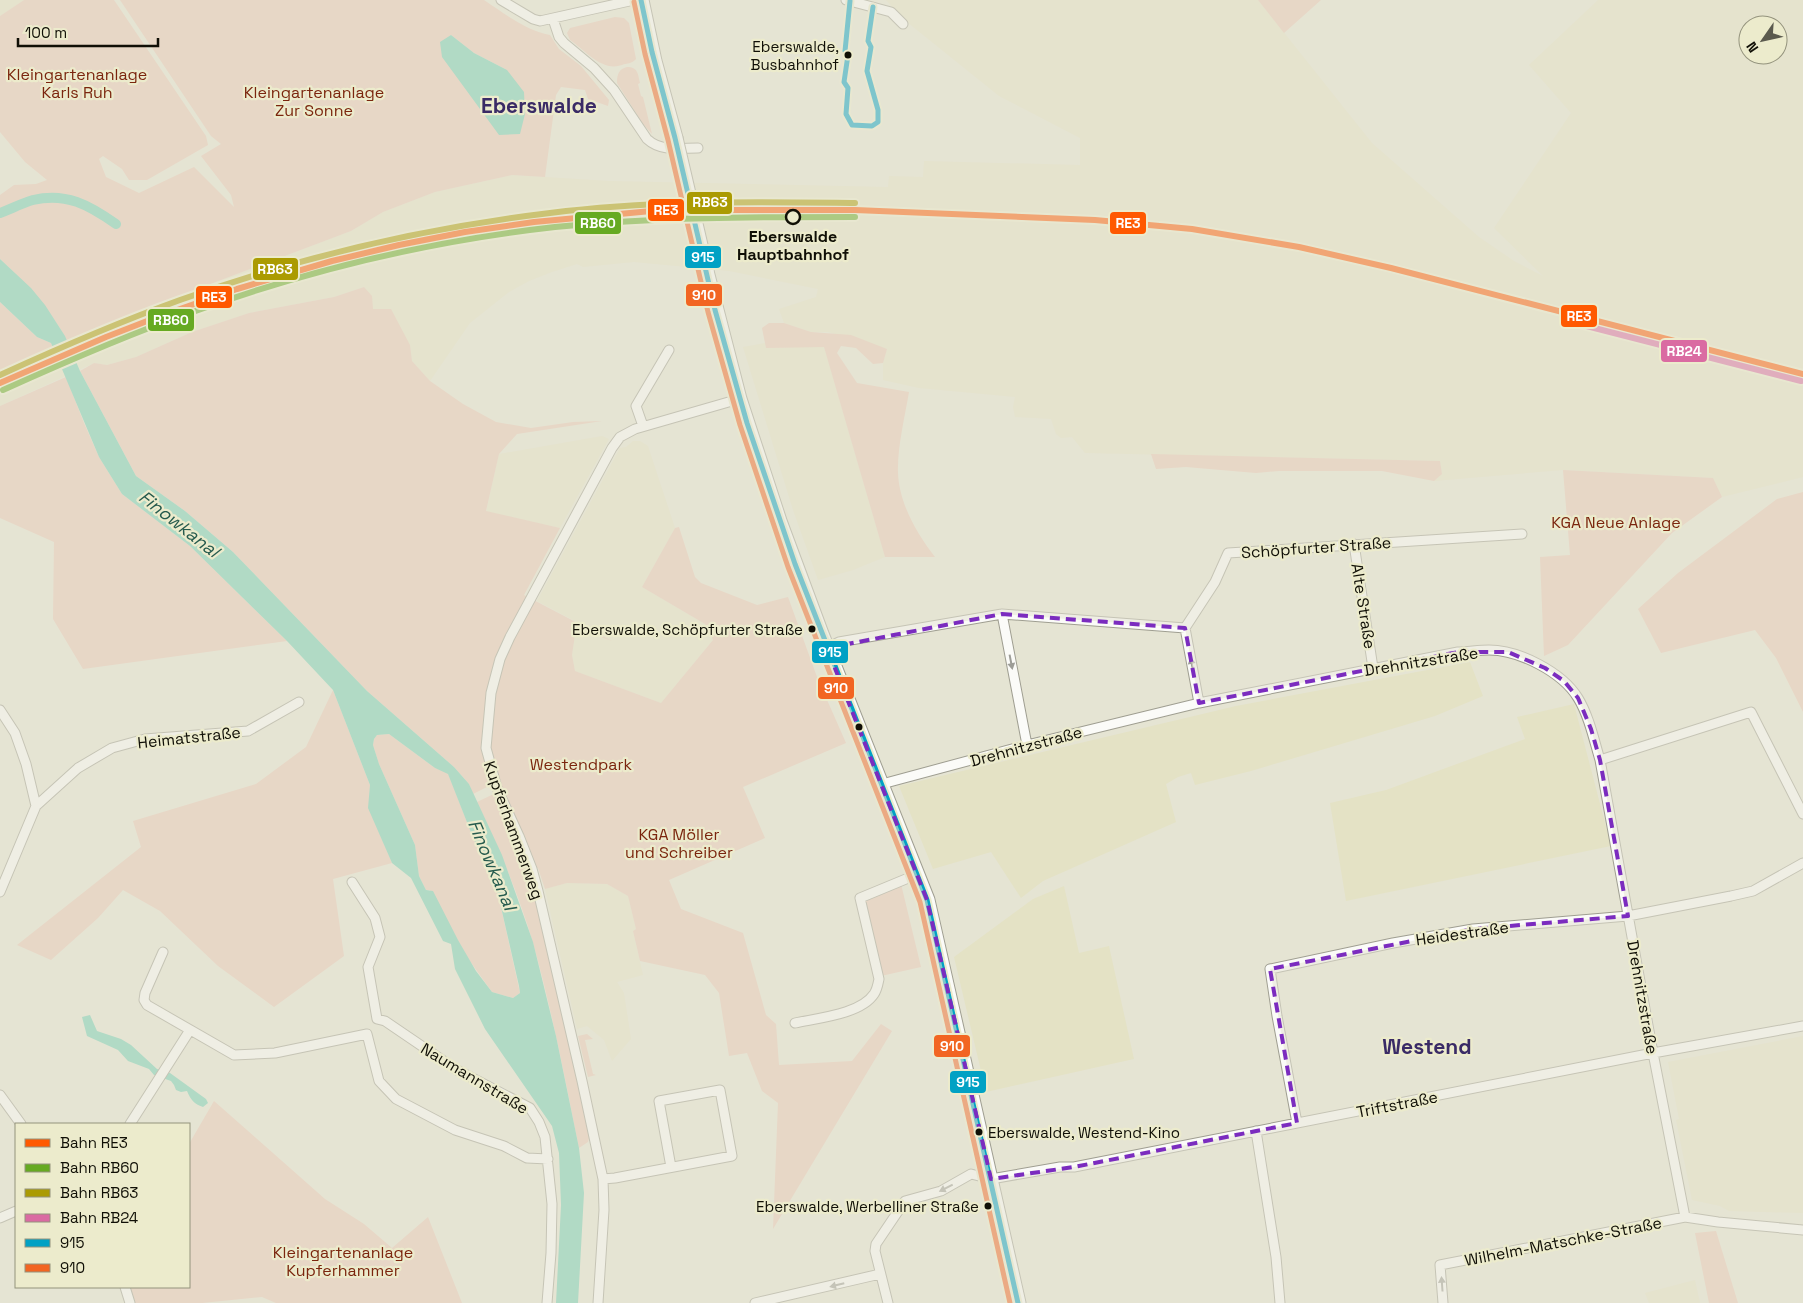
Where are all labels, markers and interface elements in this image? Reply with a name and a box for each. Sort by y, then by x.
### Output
scale bar [18,15,158,47]
north arrow [1738,15,1788,65]
text: 100 m [25,23,67,42]
place label: Eberswalde, Busbahnhof [751,37,839,74]
text: N [1742,38,1762,56]
marker: Eberswalde, Busbahnhof [843,50,853,60]
park label: Kleingartenanlage Karls Ruh [7,64,147,103]
park label: Kleingartenanlage Zur Sonne [244,82,384,121]
district label: Eberswalde [481,92,597,119]
line badge: RB63 [686,191,733,215]
text: RB63 [692,193,728,211]
line badge: RE3 [647,198,685,222]
text: RE3 [653,201,679,219]
marker: Eberswalde Hauptbahnhof [785,209,801,225]
line badge: RB60 [574,211,622,235]
line badge: RE3 [1109,211,1147,235]
text: RB60 [580,214,616,232]
text: RE3 [1115,214,1141,232]
place label: Eberswalde Hauptbahnhof [737,226,849,265]
line badge: 915 [684,245,722,269]
text: 915 [691,248,715,266]
line badge: RB63 [252,257,299,281]
text: RB63 [257,260,293,278]
line badge: 910 [685,283,723,307]
line badge: RE3 [195,285,233,309]
text: 910 [692,286,716,304]
text: RE3 [201,288,227,306]
line badge: RE3 [1560,304,1598,328]
text: RE3 [1566,307,1592,325]
line badge: RB60 [147,308,195,332]
text: RB60 [153,311,189,329]
line badge: RB24 [1660,339,1708,363]
text: RB24 [1666,342,1702,360]
water label: Finowkanal [134,485,226,564]
park label: KGA Neue Anlage [1551,512,1681,533]
street label: Schöpfurter Straße [1240,532,1392,563]
street label: Alte Straße [1346,562,1381,650]
place label: Eberswalde, Schöpfurter Straße [572,620,803,639]
marker: Eberswalde, Schöpfurter Straße [807,624,817,634]
line badge: 915 [811,640,849,664]
street label: Drehnitzstraße [1363,642,1480,681]
text: 915 [818,643,842,661]
one-way arrow [1007,655,1015,670]
one-way arrow [1188,658,1196,673]
line badge: 910 [817,676,855,700]
text: 910 [824,679,848,697]
street label: Drehnitzstraße [968,721,1084,772]
street label: Heimatstraße [136,722,242,753]
unlabelled marker [854,722,864,732]
park label: Westendpark [530,754,633,775]
street label: Kupferhammerweg [479,758,548,902]
water label: Finowkanal [463,816,523,916]
park label: KGA Möller und Schreiber [625,824,733,863]
street label: Heidestraße [1414,917,1510,950]
street label: Drehnitzstraße [1622,939,1663,1056]
district label: Westend [1382,1033,1472,1060]
line badge: 910 [933,1034,971,1058]
text: 910 [940,1037,964,1055]
street label: Naumannstraße [417,1038,532,1119]
line badge: 915 [949,1070,987,1094]
text: 915 [956,1073,980,1091]
street label: Triftstraße [1355,1086,1440,1123]
legend [15,1123,190,1288]
place label: Eberswalde, Westend-Kino [988,1123,1180,1142]
marker: Eberswalde, Westend-Kino [974,1127,984,1137]
text: Bahn RE3 [60,1133,128,1152]
text: Bahn RB60 [60,1158,139,1177]
text: Bahn RB63 [60,1183,138,1202]
one-way arrow [939,1184,953,1192]
place label: Eberswalde, Werbelliner Straße [756,1197,979,1216]
marker: Eberswalde, Werbelliner Straße [983,1201,993,1211]
text: Bahn RB24 [60,1208,138,1227]
street label: Wilhelm-Matschke-Straße [1463,1212,1663,1271]
text: 915 [60,1233,84,1252]
park label: Kleingartenanlage Kupferhammer [273,1242,413,1281]
text: 910 [60,1258,85,1277]
one-way arrow [1437,1276,1445,1292]
one-way arrow [829,1281,844,1289]

